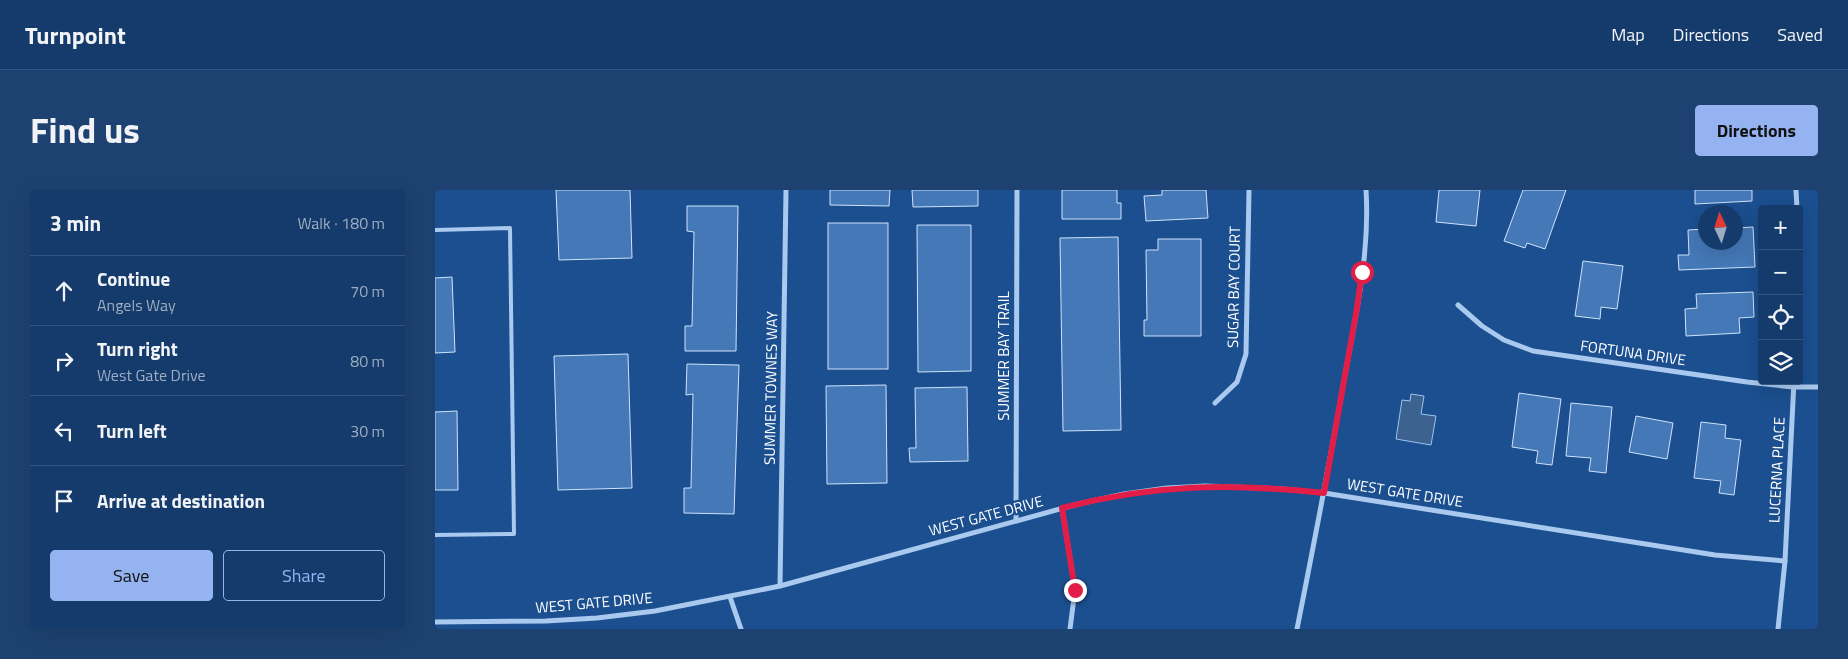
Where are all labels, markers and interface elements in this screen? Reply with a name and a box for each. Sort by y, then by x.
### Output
text: Turnpoint [25,17,126,53]
text: Map [1611,21,1645,48]
text: Directions [1673,21,1749,48]
text: Saved [1777,21,1823,48]
text: Find us [30,103,140,157]
button: Directions [1695,105,1818,156]
north arrow [1698,205,1743,250]
map controls [1758,205,1803,385]
button: + [1758,205,1803,250]
text: 3 min [50,207,101,239]
text: Walk · 180 m [297,211,385,235]
street label: SUGAR BAY COURT [1221,226,1246,348]
button: − [1758,250,1803,295]
route start [1351,261,1374,284]
text: Continue [97,264,170,293]
icon: ahead [50,277,78,305]
text: 70 m [350,279,385,303]
street label: SUMMER BAY TRAIL [992,291,1015,421]
text: Angels Way [97,293,176,317]
button: locate [1758,295,1803,340]
street label: SUMMER TOWNES WAY [758,311,783,465]
text: Turn right [97,334,178,363]
street label: FORTUNA DRIVE [1579,334,1687,371]
button: layers [1758,340,1803,385]
icon: right [50,347,78,375]
text: 80 m [350,349,385,373]
text: West Gate Drive [97,363,206,387]
text: Turn left [97,416,167,445]
street label: LUCERNA PLACE [1762,416,1791,524]
icon: left [50,417,78,445]
text: 30 m [350,419,385,443]
street label: WEST GATE DRIVE [1345,472,1465,513]
text: Arrive at destination [97,486,265,515]
icon: arrive [50,487,78,515]
street label: WEST GATE DRIVE [926,489,1046,542]
button: Save [50,550,213,601]
button: Share [223,550,385,601]
route end [1064,579,1087,602]
street label: WEST GATE DRIVE [534,586,653,619]

